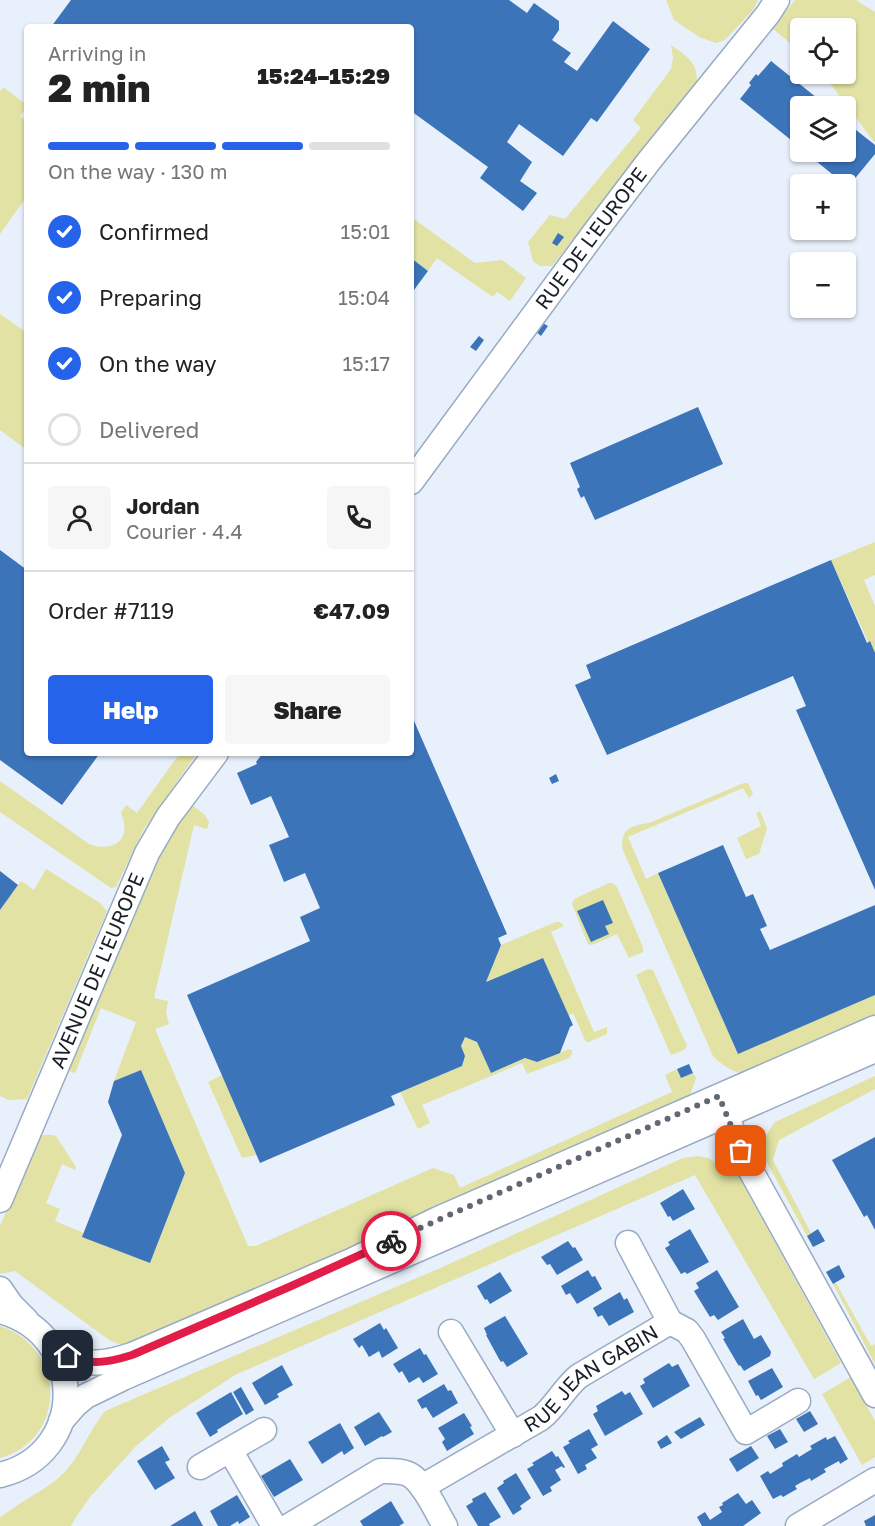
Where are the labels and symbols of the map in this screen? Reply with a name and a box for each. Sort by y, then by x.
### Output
street label: RUE DE L'EUROPE [530,162,651,313]
street label: AVENUE DE L'EUROPE [44,869,148,1072]
pin [715,1125,766,1176]
courier [361,1211,421,1271]
street label: RUE JEAN GABIN [519,1319,662,1436]
pin [42,1330,93,1381]

